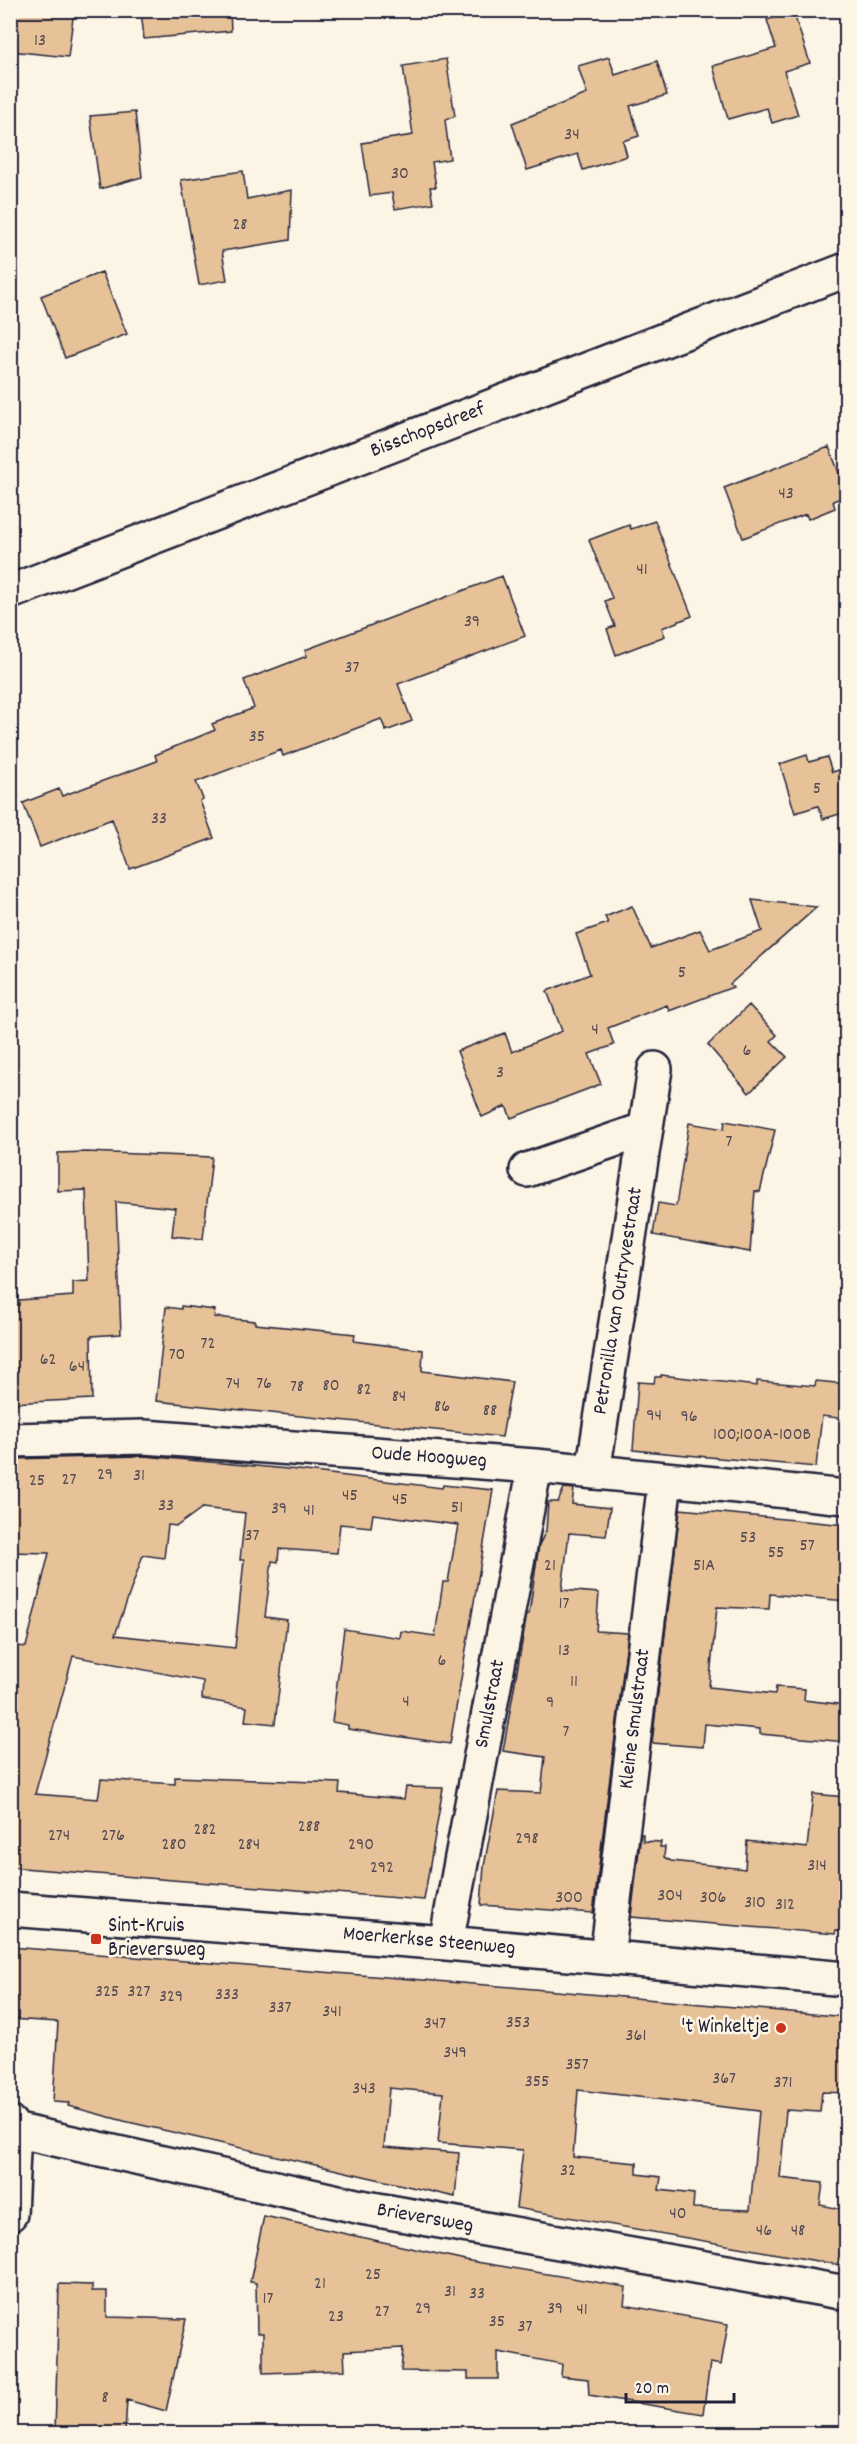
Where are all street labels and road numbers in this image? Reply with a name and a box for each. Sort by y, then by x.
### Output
street label: Bisschopsdreef [366,395,490,467]
street label: Petronilla van Outryvestraat [586,1185,652,1417]
street label: Oude Hoogweg [370,1439,488,1477]
street label: Kleine Smulstraat [613,1647,660,1791]
street label: Smulstraat [468,1657,514,1751]
street label: Moerkerkse Steenweg [342,1920,516,1964]
street label: Brieversweg [374,2196,476,2242]

